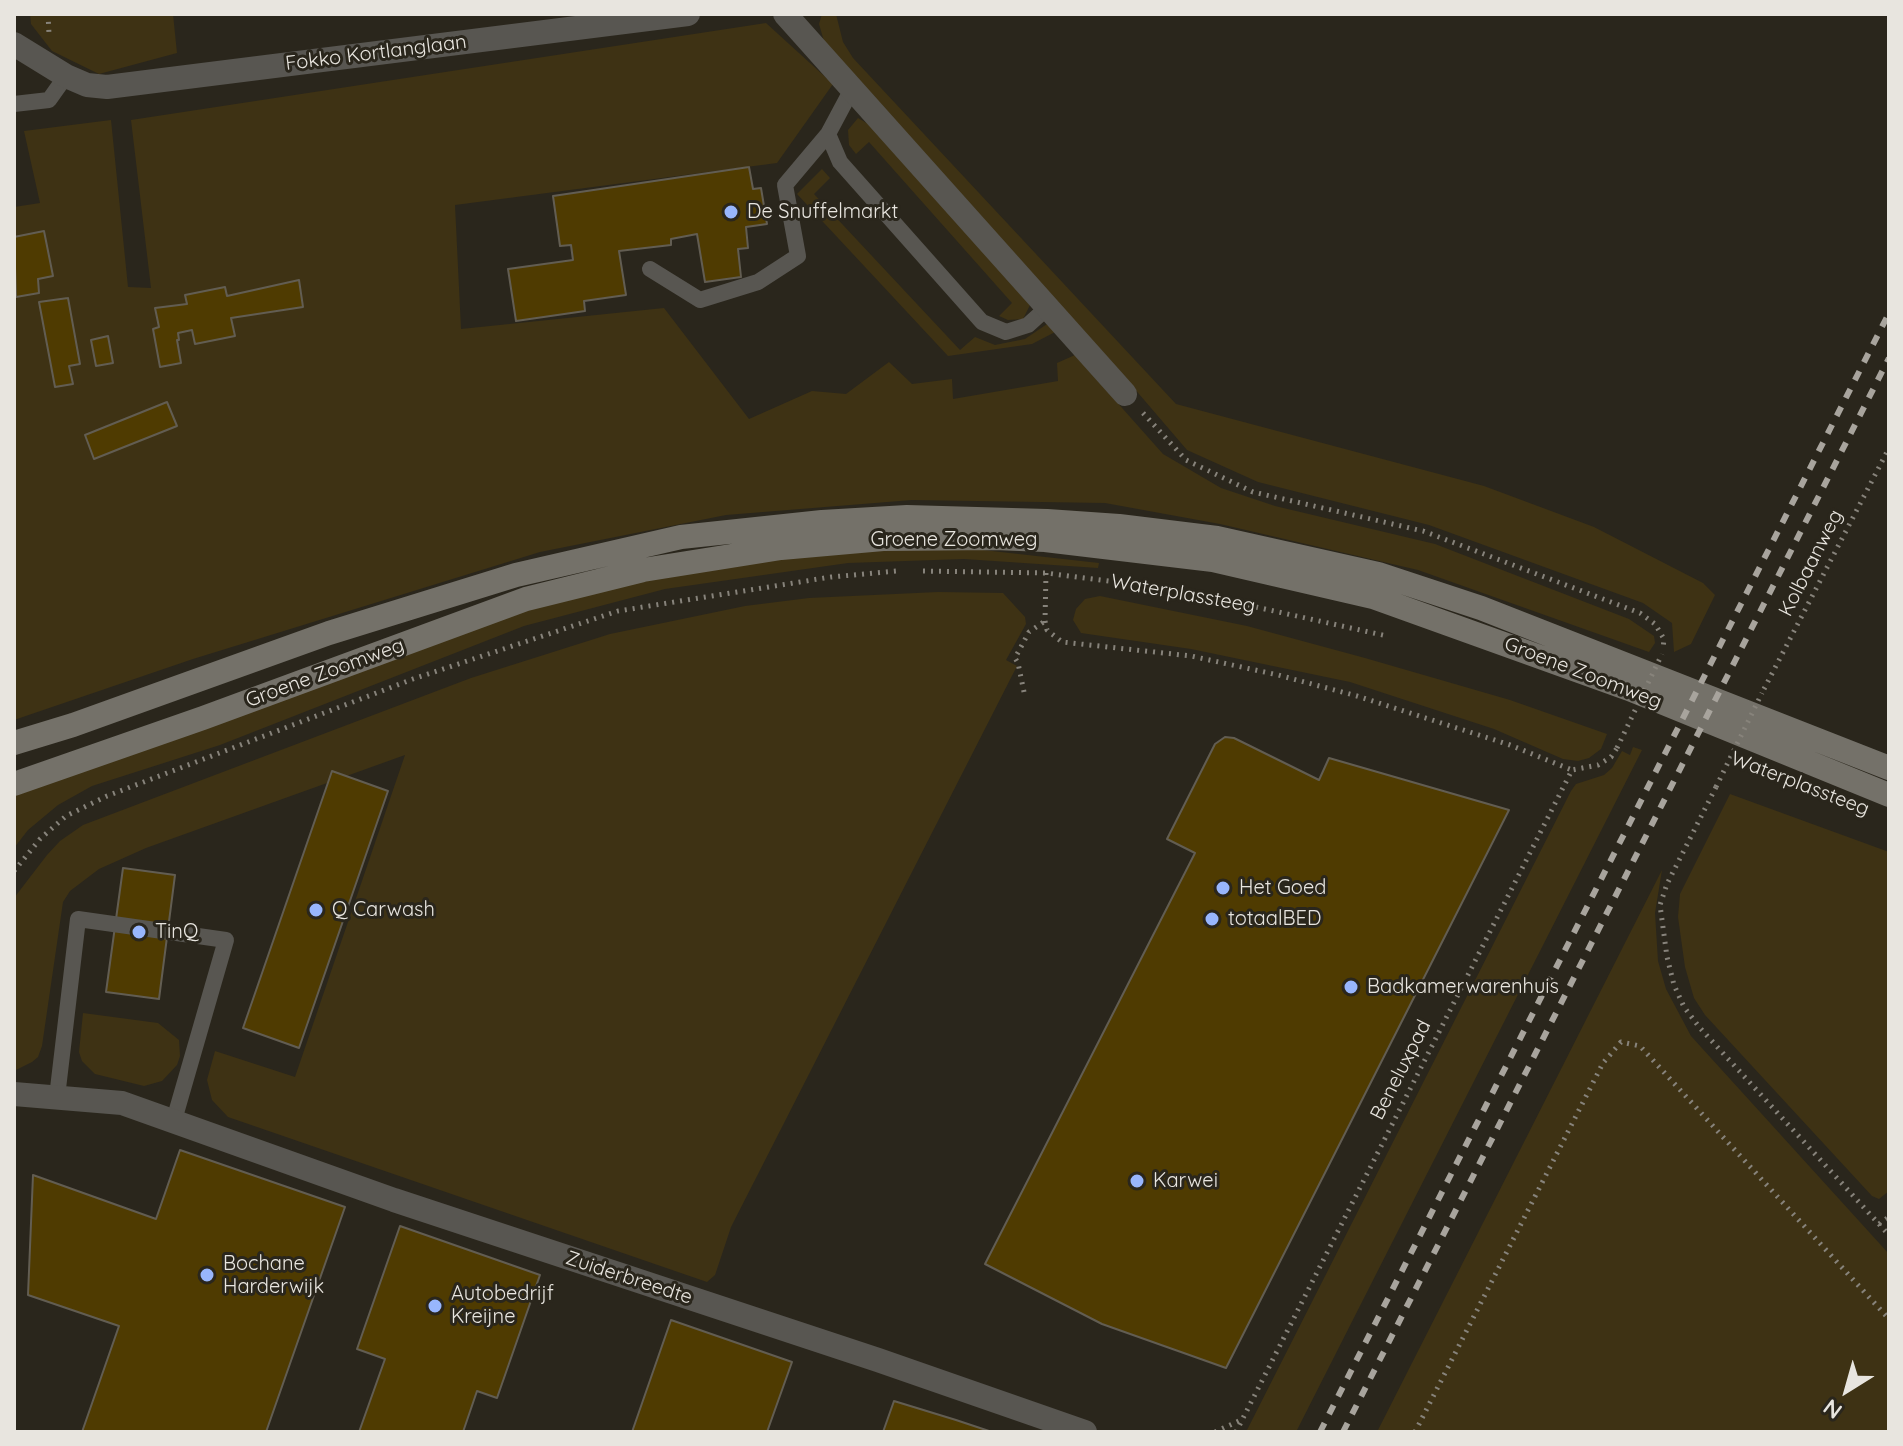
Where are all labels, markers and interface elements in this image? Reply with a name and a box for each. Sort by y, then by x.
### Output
street label: Fokko Kortlanglaan [284,30,468,76]
place label: De Snuffelmarkt [747,200,898,224]
marker: De Snuffelmarkt [722,203,740,221]
street label: Kolbaanweg [1774,506,1848,620]
street label: Groene Zoomweg [871,528,1037,552]
street label: Waterplassteeg [1109,569,1257,619]
street label: Groene Zoomweg [1501,632,1665,714]
street label: Groene Zoomweg [243,633,407,713]
street label: Waterplassteeg [1727,747,1873,821]
place label: Het Goed [1239,876,1326,900]
marker: Het Goed [1214,879,1232,897]
place label: Q Carwash [332,898,435,922]
marker: Q Carwash [307,901,325,919]
place label: totaalBED [1228,907,1321,931]
marker: totaalBED [1203,910,1221,928]
place label: TinQ [155,920,198,944]
marker: TinQ [130,923,148,941]
place label: Badkamerwarenhuis [1367,975,1559,999]
marker: Badkamerwarenhuis [1342,978,1360,996]
street label: Beneluxpad [1366,1016,1436,1124]
place label: Karwei [1153,1169,1218,1193]
marker: Karwei [1128,1172,1146,1190]
street label: Zuiderbreedte [563,1246,695,1310]
place label: Bochane Harderwijk [223,1252,324,1299]
marker: Bochane Harderwijk [198,1266,216,1284]
place label: Autobedrijf Kreijne [451,1282,554,1329]
marker: Autobedrijf Kreijne [426,1297,444,1315]
north arrow [1807,1350,1887,1430]
text: N [1818,1393,1847,1425]

